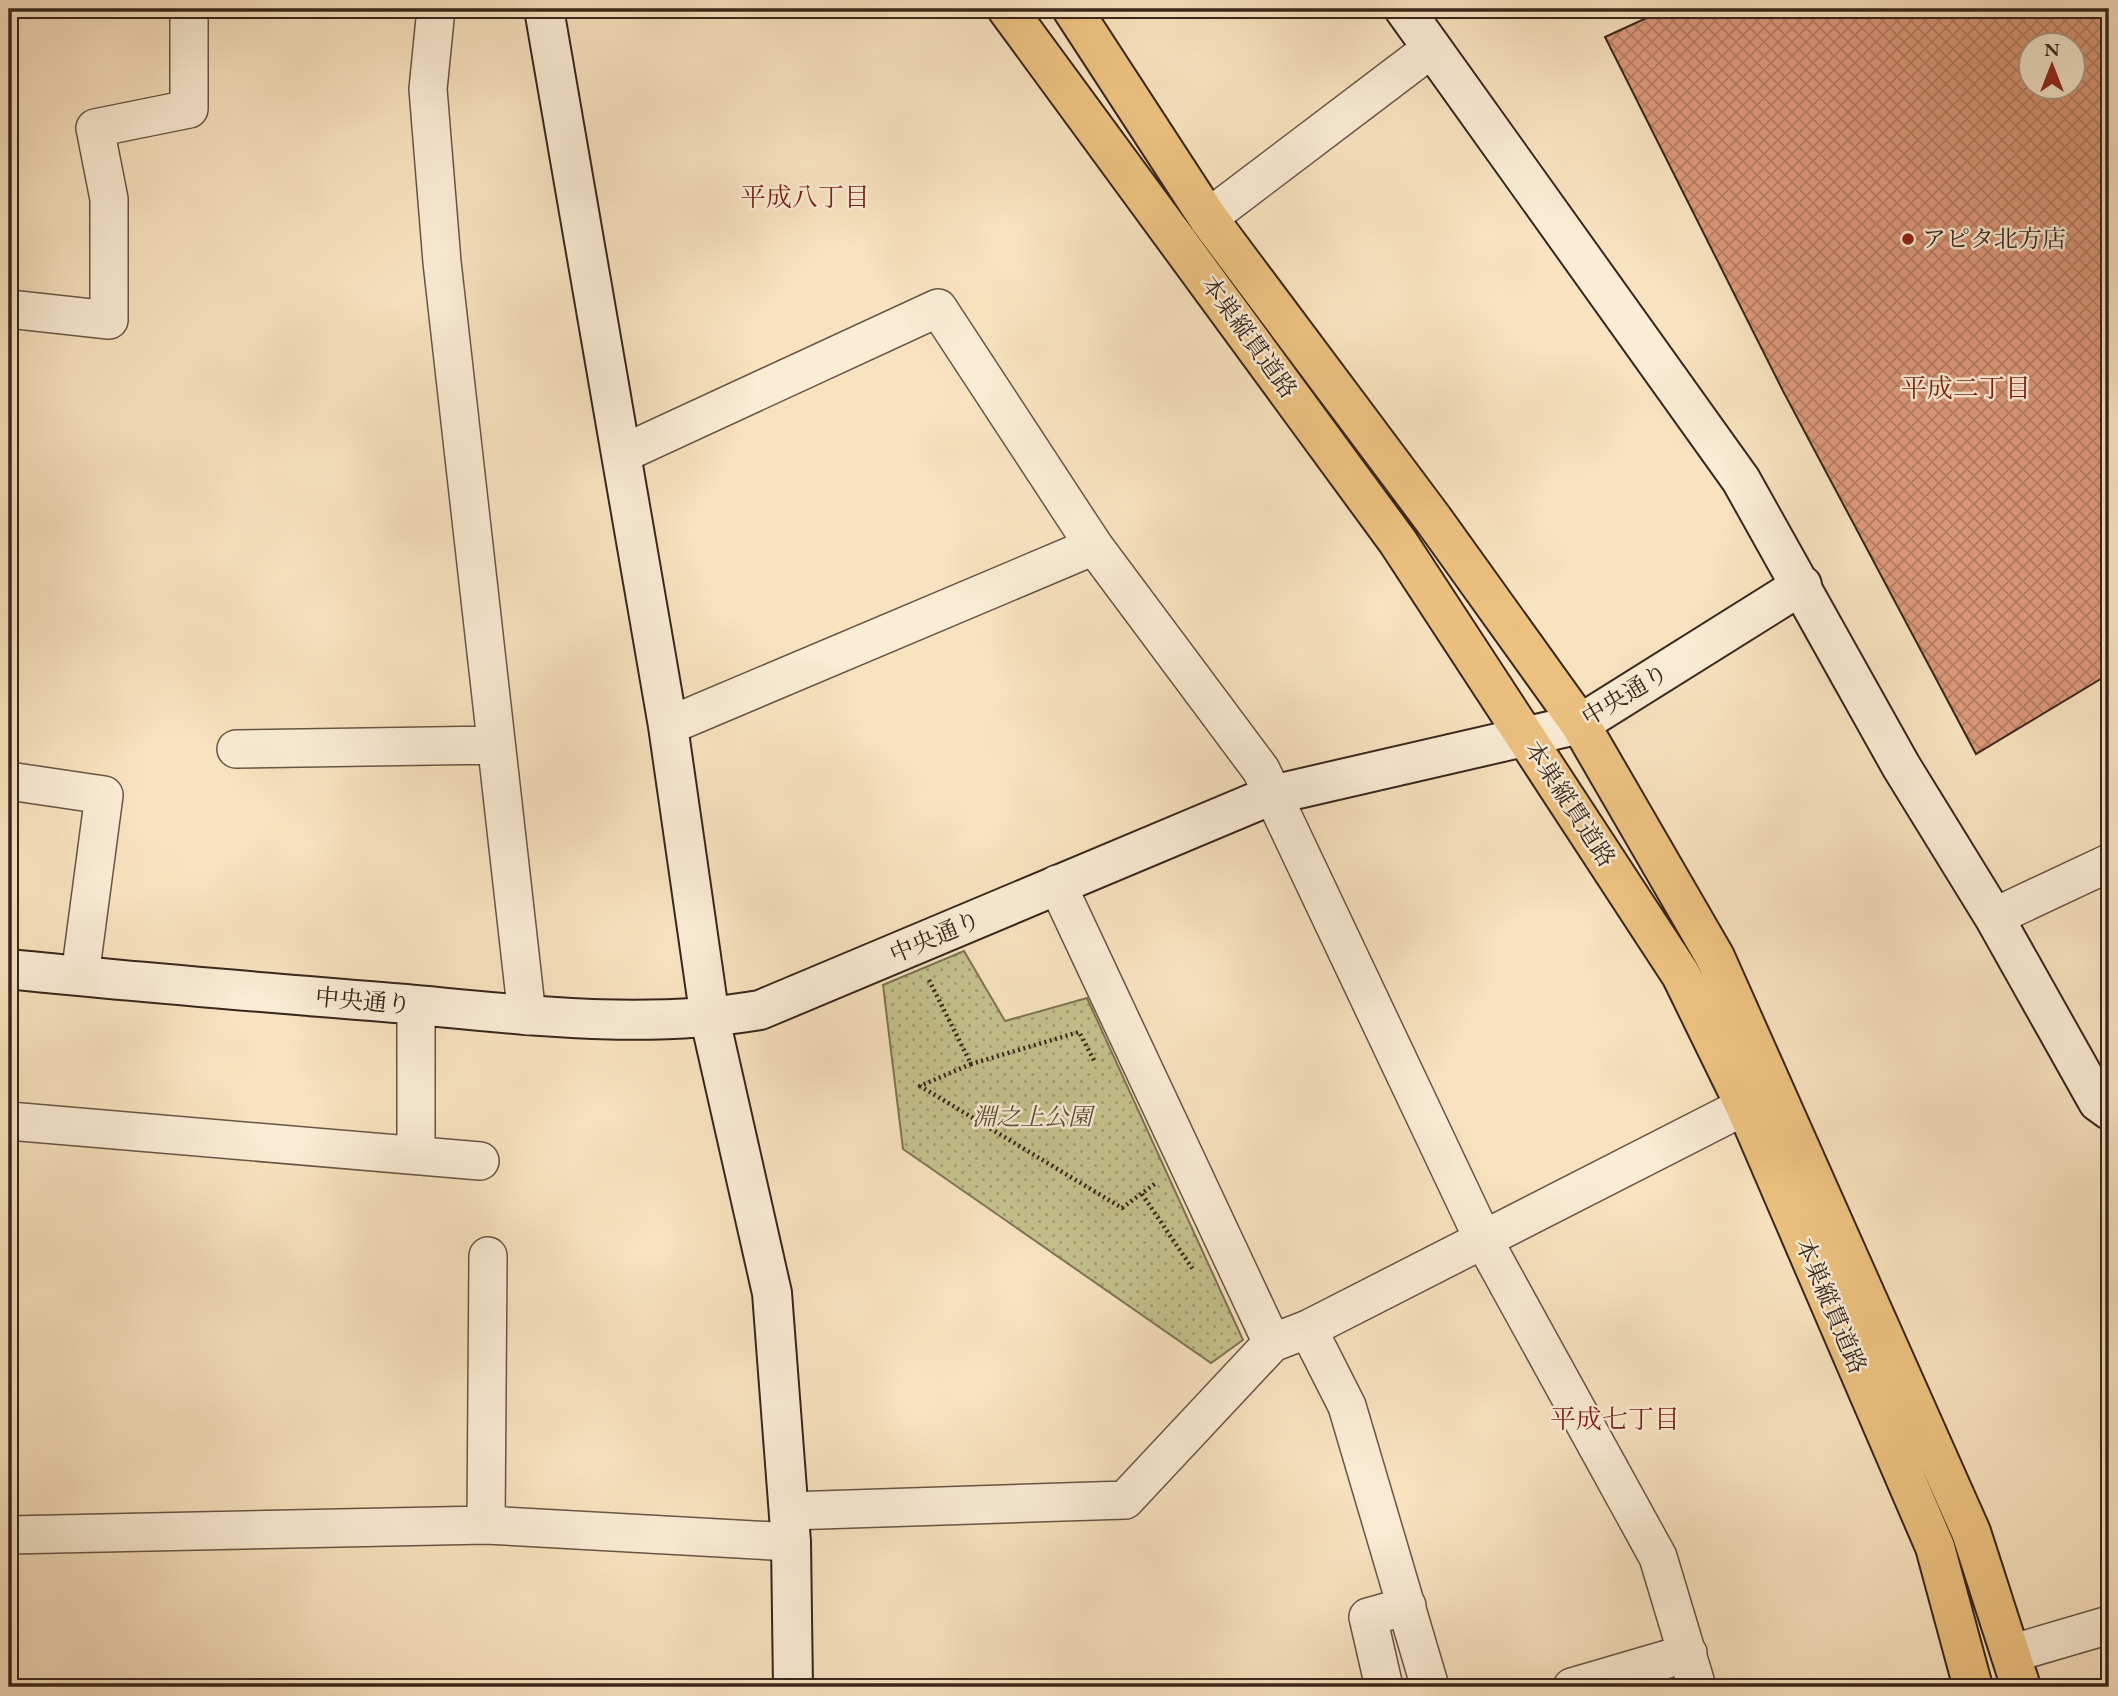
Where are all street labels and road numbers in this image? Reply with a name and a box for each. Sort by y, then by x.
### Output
street label: 本巣縦貫道路 [1195,269,1304,404]
street label: 中央通り [1576,657,1674,733]
street label: 本巣縦貫道路 [1518,735,1623,873]
street label: 中央通り [885,904,985,970]
street label: 中央通り [314,981,412,1020]
street label: 本巣縦貫道路 [1789,1233,1874,1378]

